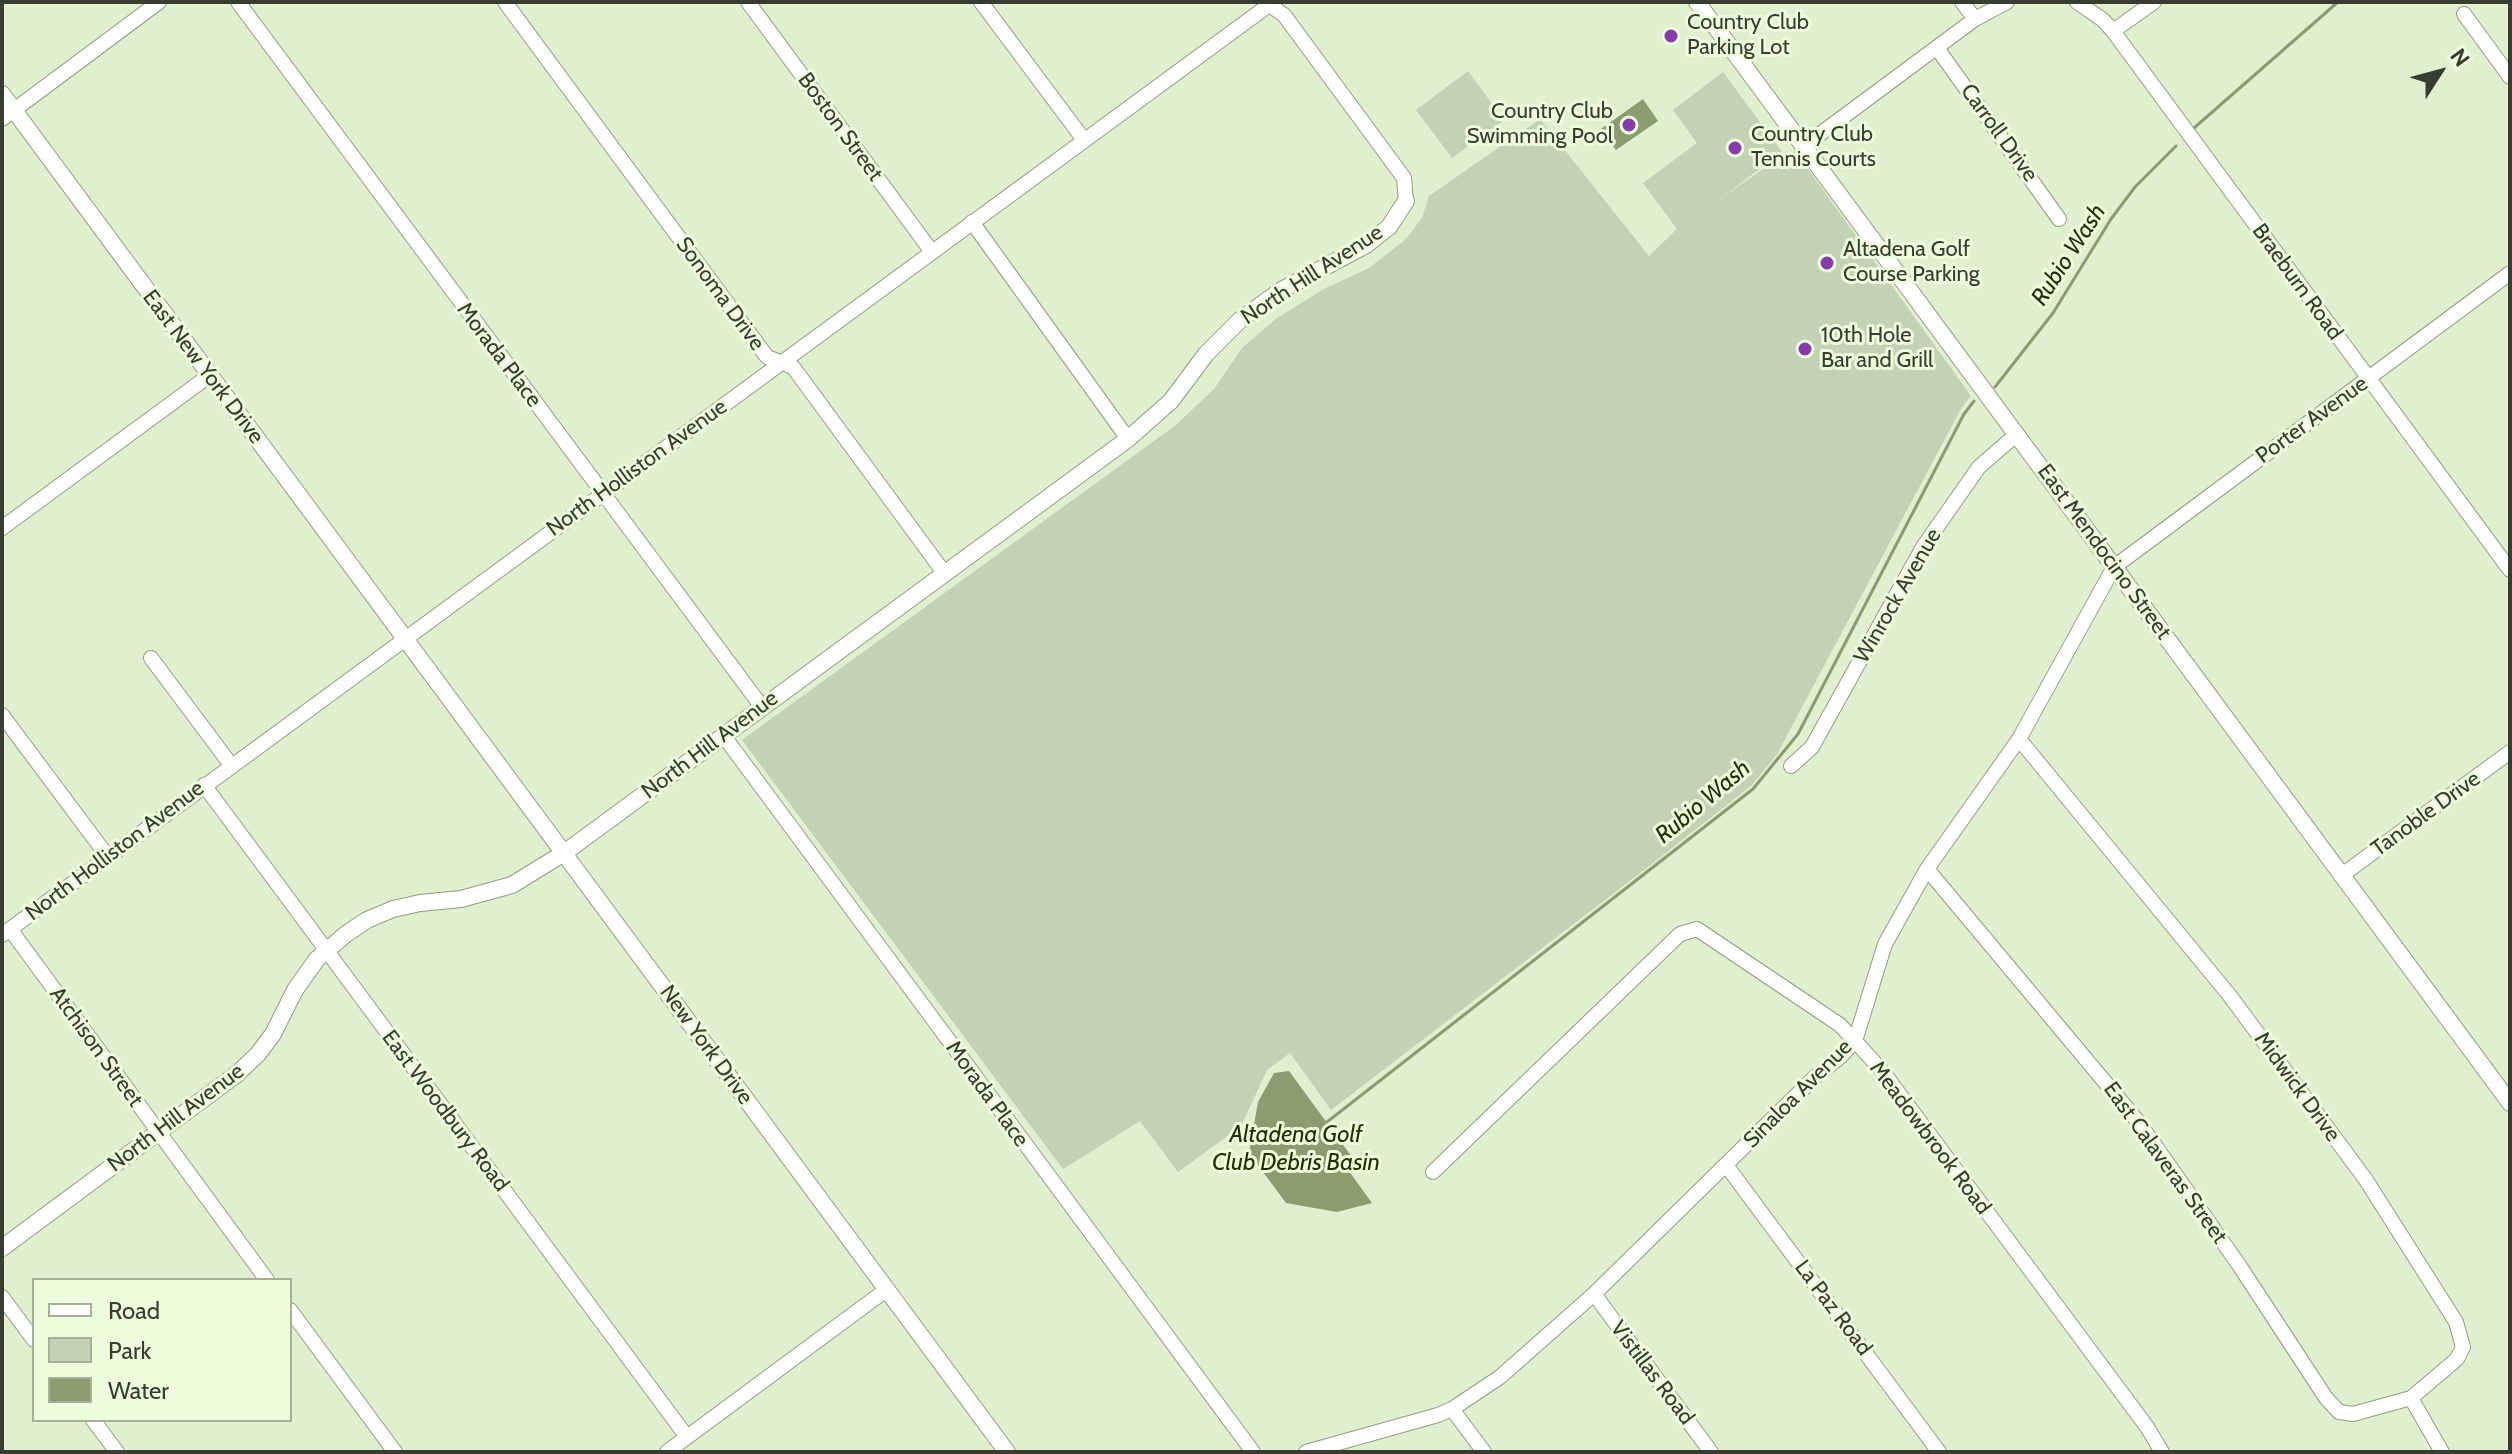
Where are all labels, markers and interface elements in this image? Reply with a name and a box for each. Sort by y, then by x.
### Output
place label: Country Club Parking Lot [1687,10,1809,62]
marker: Country Club Parking Lot [1662,27,1680,45]
north arrow [2400,32,2480,112]
text: N [2444,43,2475,72]
street label: Boston Street [792,68,888,186]
street label: Carroll Drive [1955,79,2043,187]
place label: Country Club Swimming Pool [1467,99,1613,150]
marker: Country Club Swimming Pool [1620,116,1638,134]
place label: Country Club Tennis Courts [1751,122,1876,174]
marker: Country Club Tennis Courts [1726,139,1744,157]
water label: Rubio Wash [2026,199,2112,311]
street label: North Hill Avenue [1236,219,1388,331]
street label: Braeburn Road [2246,219,2348,345]
street label: Sonoma Drive [670,232,770,356]
place label: Altadena Golf Course Parking [1843,237,1980,288]
marker: Altadena Golf Course Parking [1818,254,1836,272]
street label: East New York Drive [137,285,269,449]
street label: Morada Place [451,297,547,413]
place label: 10th Hole Bar and Grill [1821,323,1933,374]
marker: 10th Hole Bar and Grill [1796,340,1814,358]
street label: Porter Avenue [2251,371,2373,469]
street label: North Holliston Avenue [542,394,732,542]
street label: East Mendocino Street [2032,459,2176,645]
street label: Winrock Avenue [1849,524,1947,668]
street label: North Hill Avenue [637,685,783,805]
water label: Rubio Wash [1650,754,1756,850]
street label: Tanoble Drive [2366,766,2486,862]
street label: North Holliston Avenue [21,775,209,927]
street label: New York Drive [654,980,758,1110]
street label: Atchison Street [44,982,148,1112]
street label: East Woodbury Road [376,1025,514,1197]
street label: Midwick Drive [2248,1027,2346,1147]
street label: Sinaloa Avenue [1738,1034,1858,1154]
street label: Morada Place [940,1036,1034,1152]
street label: Meadowbrook Road [1864,1056,1996,1220]
street label: North Hill Avenue [103,1058,249,1178]
street label: East Calaveras Street [2097,1077,2233,1249]
water label: Altadena Golf Club Debris Basin [1212,1121,1380,1177]
street label: La Paz Road [1789,1255,1877,1361]
legend [32,1278,292,1422]
text: Road [108,1296,160,1325]
street label: Vistillas Road [1604,1316,1700,1430]
text: Park [108,1336,151,1365]
text: Water [108,1376,169,1405]

